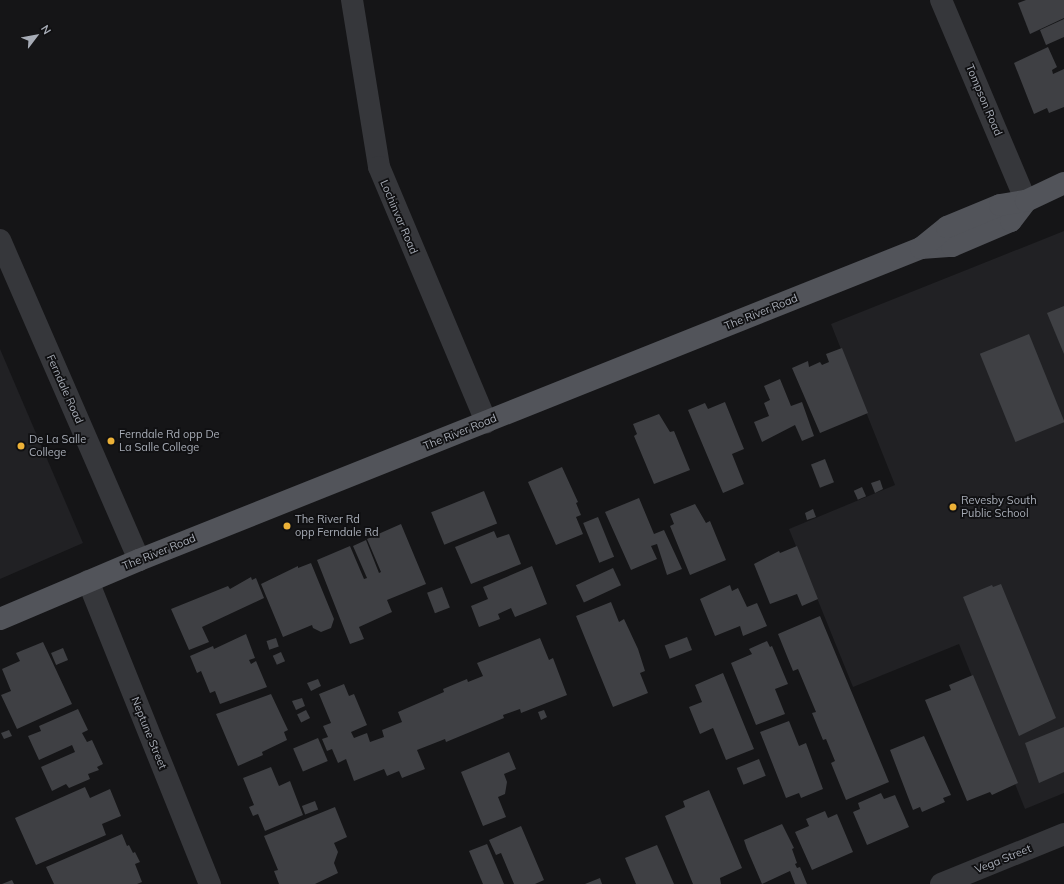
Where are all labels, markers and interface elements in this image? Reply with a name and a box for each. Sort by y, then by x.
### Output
north arrow [16,16,56,56]
text: N [38,22,54,37]
street label: Tompson Road [963,62,1005,138]
street label: Lochinvar Road [377,178,421,256]
street label: The River Road [722,291,800,333]
street label: Ferndale Road [44,352,86,426]
street label: The River Road [421,411,499,453]
place label: Ferndale Rd opp De La Salle College [119,428,220,454]
place label: De La Salle College [29,433,86,459]
marker: Ferndale Rd opp De La Salle College [106,436,116,446]
marker: De La Salle College [16,441,26,451]
place label: Revesby South Public School [961,494,1037,520]
marker: Revesby South Public School [948,502,958,512]
place label: The River Rd opp Ferndale Rd [295,513,379,539]
marker: The River Rd opp Ferndale Rd [282,521,292,531]
street label: The River Road [120,531,198,573]
street label: Neptune Street [129,695,169,771]
street label: Vega Street [973,842,1033,876]

